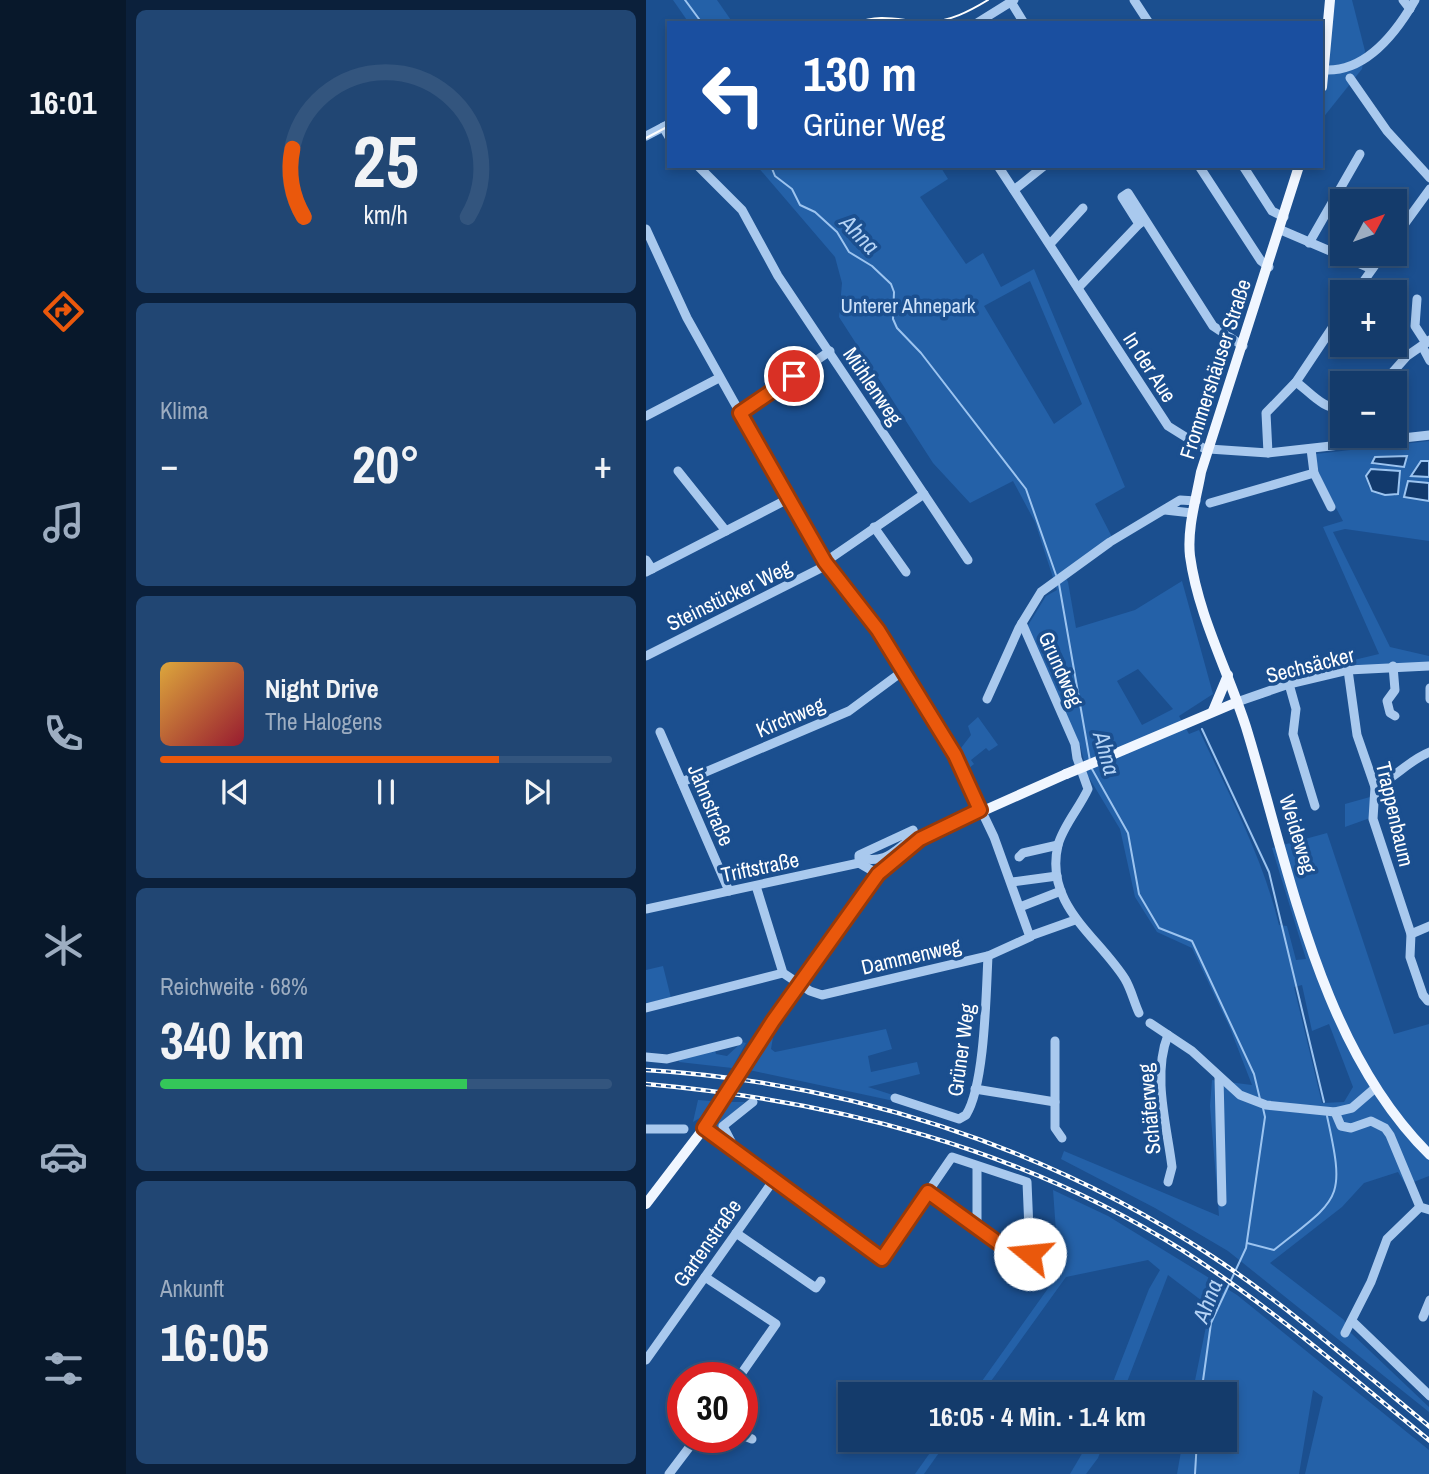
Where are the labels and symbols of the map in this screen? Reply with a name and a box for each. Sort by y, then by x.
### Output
north arrow [1330,189,1407,266]
water label: Ahna [833,207,886,261]
street label: Frommershäuser Straße [1172,275,1258,463]
park label: Unterer Ahnepark [841,291,976,320]
street label: In der Aue [1116,326,1184,408]
street label: Mühlenweg [836,341,910,431]
pin [764,346,824,406]
street label: Steinstücker Weg [662,552,797,638]
street label: Grundweg [1032,627,1091,712]
street label: Sechsäcker [1263,640,1357,690]
street label: Kirchweg [751,689,829,744]
water label: Ahna [1086,727,1128,778]
street label: Trappenbaum [1369,759,1421,869]
street label: Jahnstraße [681,760,741,850]
street label: Weideweg [1272,791,1324,877]
street label: Triftstraße [718,845,802,889]
street label: Dammenweg [858,930,964,982]
street label: Grüner Weg [940,1001,982,1098]
street label: Schäferweg [1131,1062,1167,1156]
street label: Gartenstraße [666,1193,748,1293]
position arrow [993,1217,1067,1291]
water label: Ahna [1184,1275,1229,1328]
speed limit sign: 30 [667,1362,758,1453]

